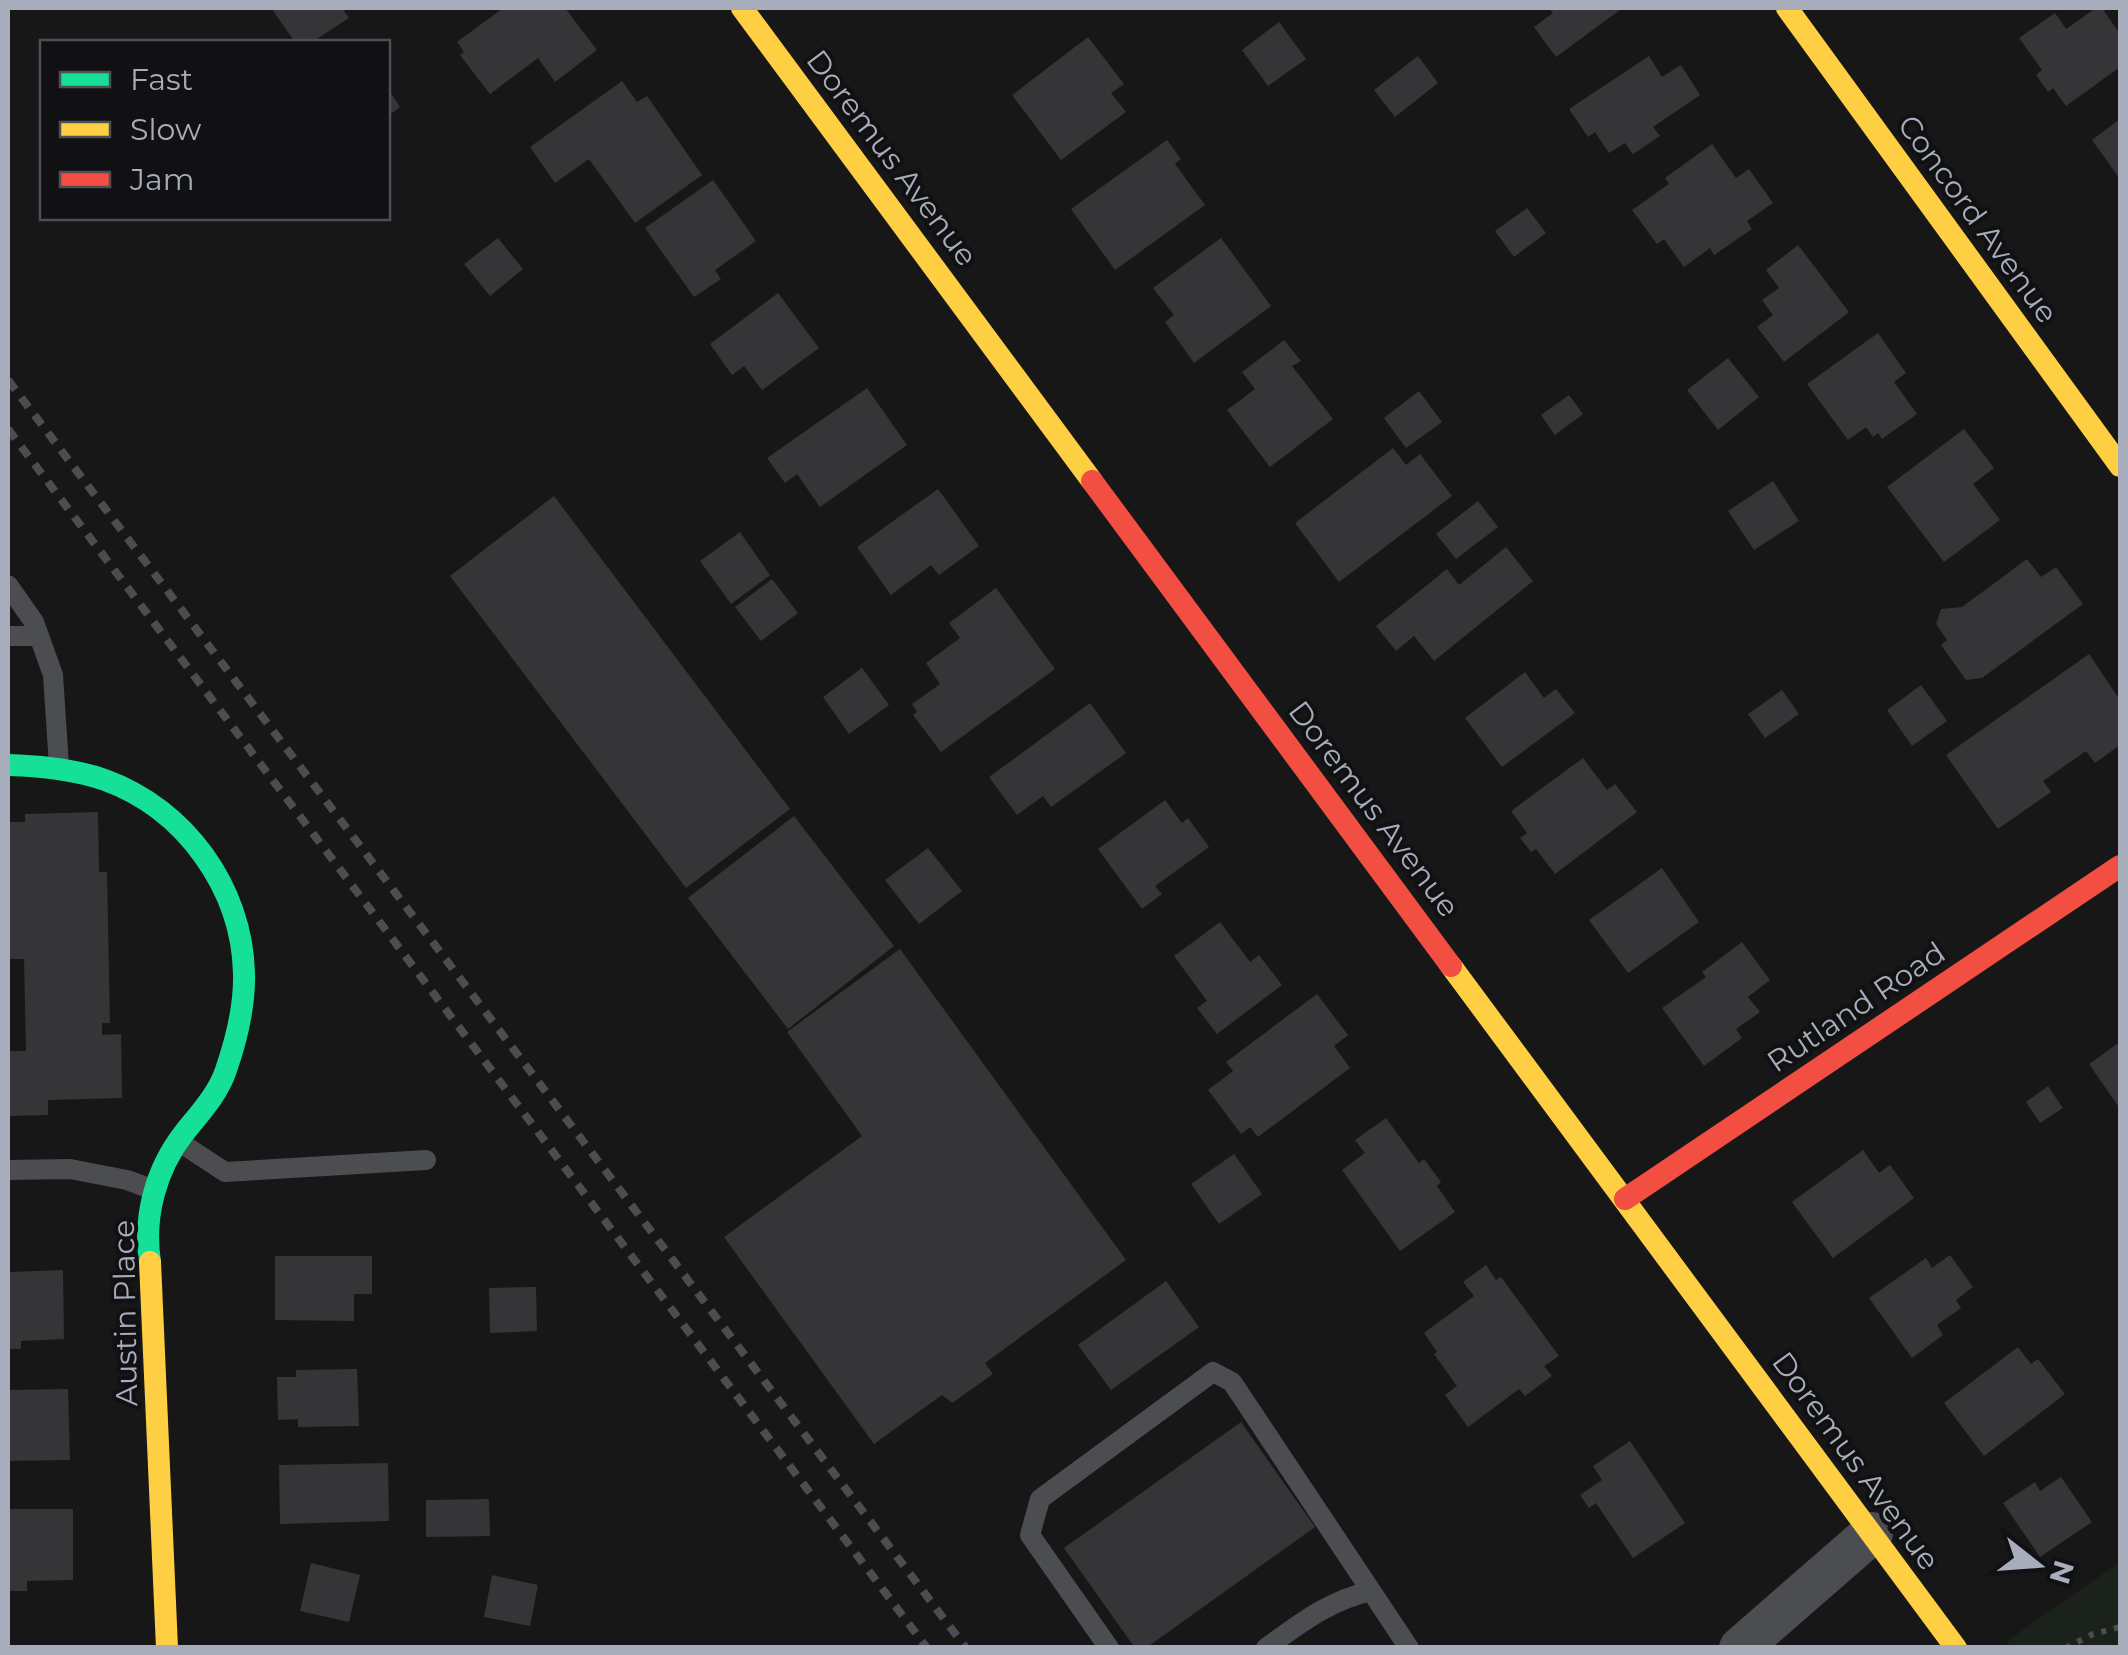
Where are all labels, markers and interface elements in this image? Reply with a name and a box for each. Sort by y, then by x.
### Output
legend [40,40,390,220]
street label: Doremus Avenue [799,43,985,273]
text: Fast [130,61,193,98]
street label: Concord Avenue [1890,108,2066,330]
text: Slow [130,111,202,148]
text: Jam [129,161,195,198]
street label: Doremus Avenue [1281,694,1467,924]
street label: Rutland Road [1760,934,1952,1080]
street label: Austin Place [105,1219,145,1407]
street label: Doremus Avenue [1764,1345,1948,1577]
north arrow [1988,1515,2088,1615]
text: N [2042,1557,2081,1588]

